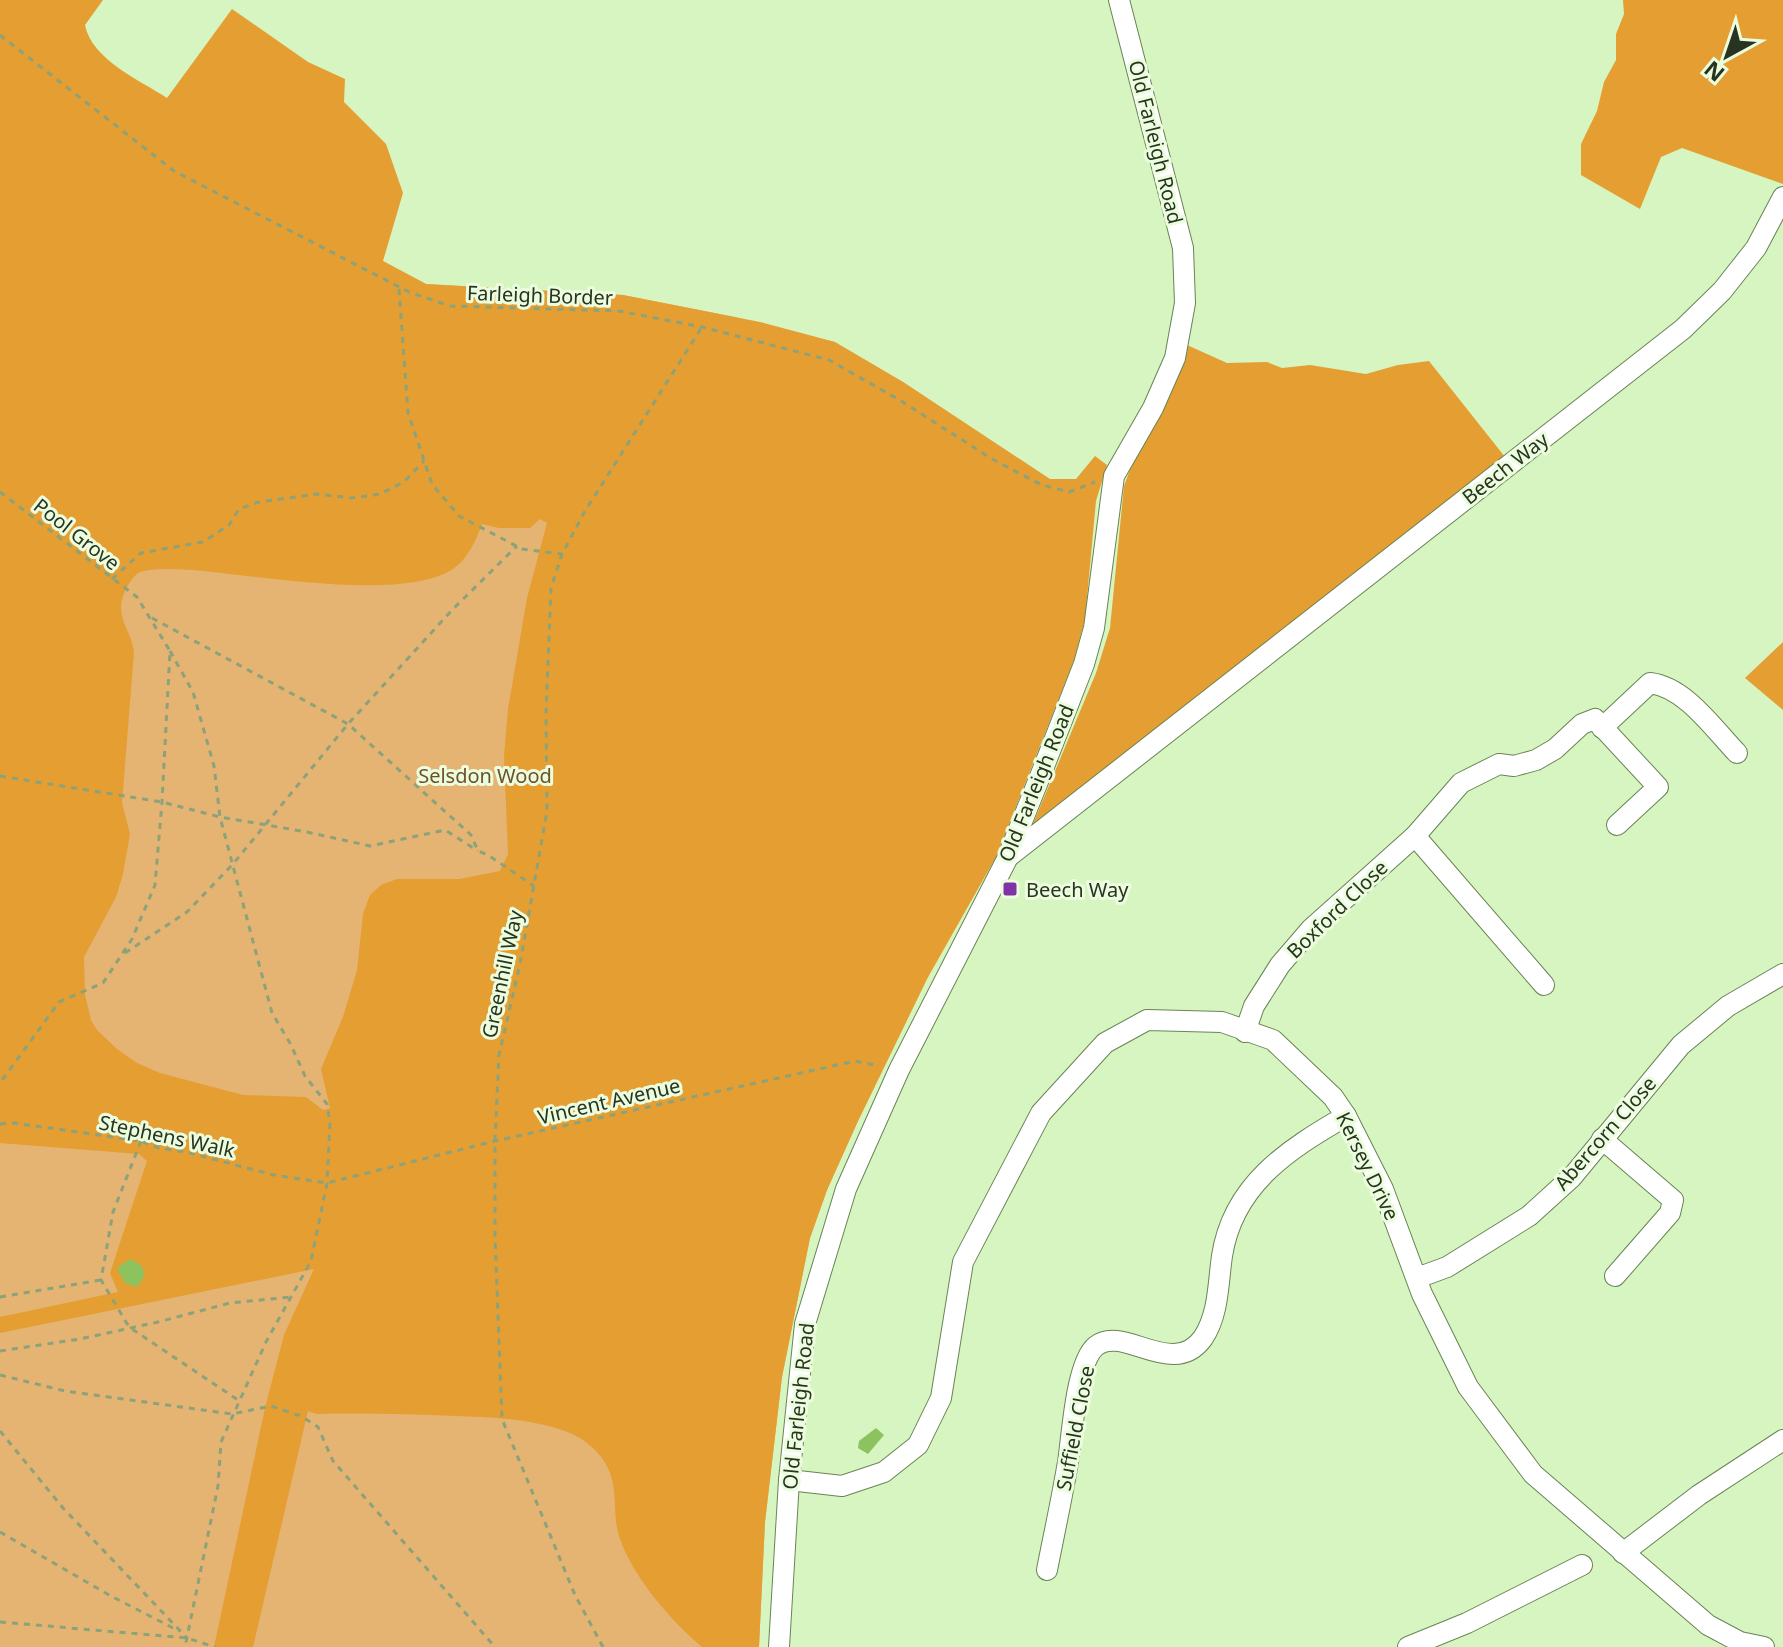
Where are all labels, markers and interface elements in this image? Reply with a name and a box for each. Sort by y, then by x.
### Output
north arrow [1687,16,1767,96]
text: N [1697,55,1730,89]
street label: Old Farleigh Road [1123,57,1189,227]
street label: Farleigh Border [467,279,613,311]
street label: Beech Way [1456,425,1554,510]
street label: Pool Grove [28,492,126,576]
street label: Old Farleigh Road [992,700,1080,866]
park label: Selsdon Wood [418,762,552,789]
street label: Boxford Close [1281,854,1393,964]
place label: Beech Way [1026,876,1129,903]
marker: Beech Way [1001,880,1019,898]
street label: Greenhill Way [475,907,529,1040]
street label: Abercorn Close [1548,1070,1662,1196]
street label: Vincent Avenue [535,1071,683,1131]
street label: Kersey Drive [1330,1107,1406,1225]
street label: Stephens Walk [97,1108,238,1164]
street label: Old Farleigh Road [776,1321,820,1491]
street label: Suffield Close [1050,1363,1100,1493]

